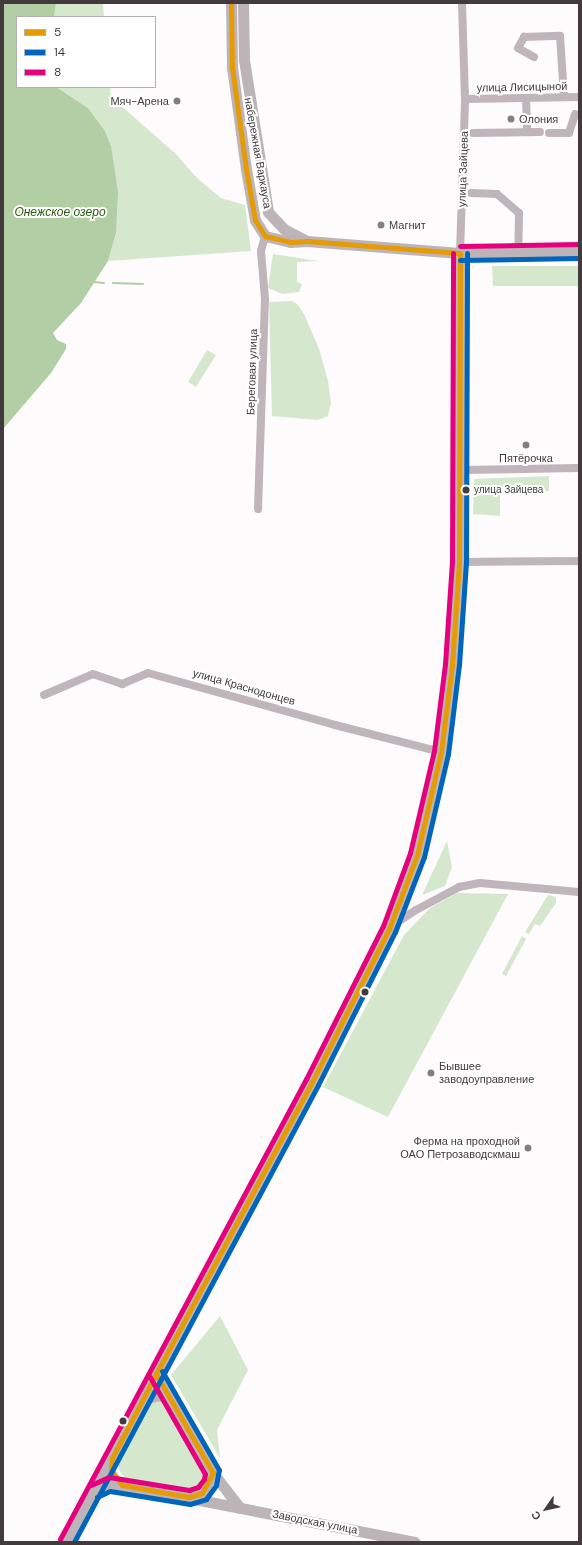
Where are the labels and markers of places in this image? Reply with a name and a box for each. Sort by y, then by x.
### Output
place label: Мяч-Арена [110,94,169,108]
marker: Мяч-Арена [172,96,182,106]
place label: Олония [519,112,558,126]
marker: Олония [506,114,516,124]
place label: Магнит [389,218,426,232]
marker: Магнит [376,220,386,230]
marker: Пятёрочка [521,440,531,450]
place label: Пятёрочка [499,451,553,465]
place label: улица Зайцева [474,484,543,496]
marker: улица Зайцева [461,485,471,495]
unlabelled marker [360,987,370,997]
place label: Бывшее заводоуправление [439,1060,534,1086]
marker: Бывшее заводоуправление [426,1068,436,1078]
place label: Ферма на проходной ОАО Петрозаводскмаш [400,1135,520,1161]
marker: Ферма на проходной ОАО Петрозаводскмаш [523,1143,533,1153]
unlabelled marker [118,1416,128,1426]

